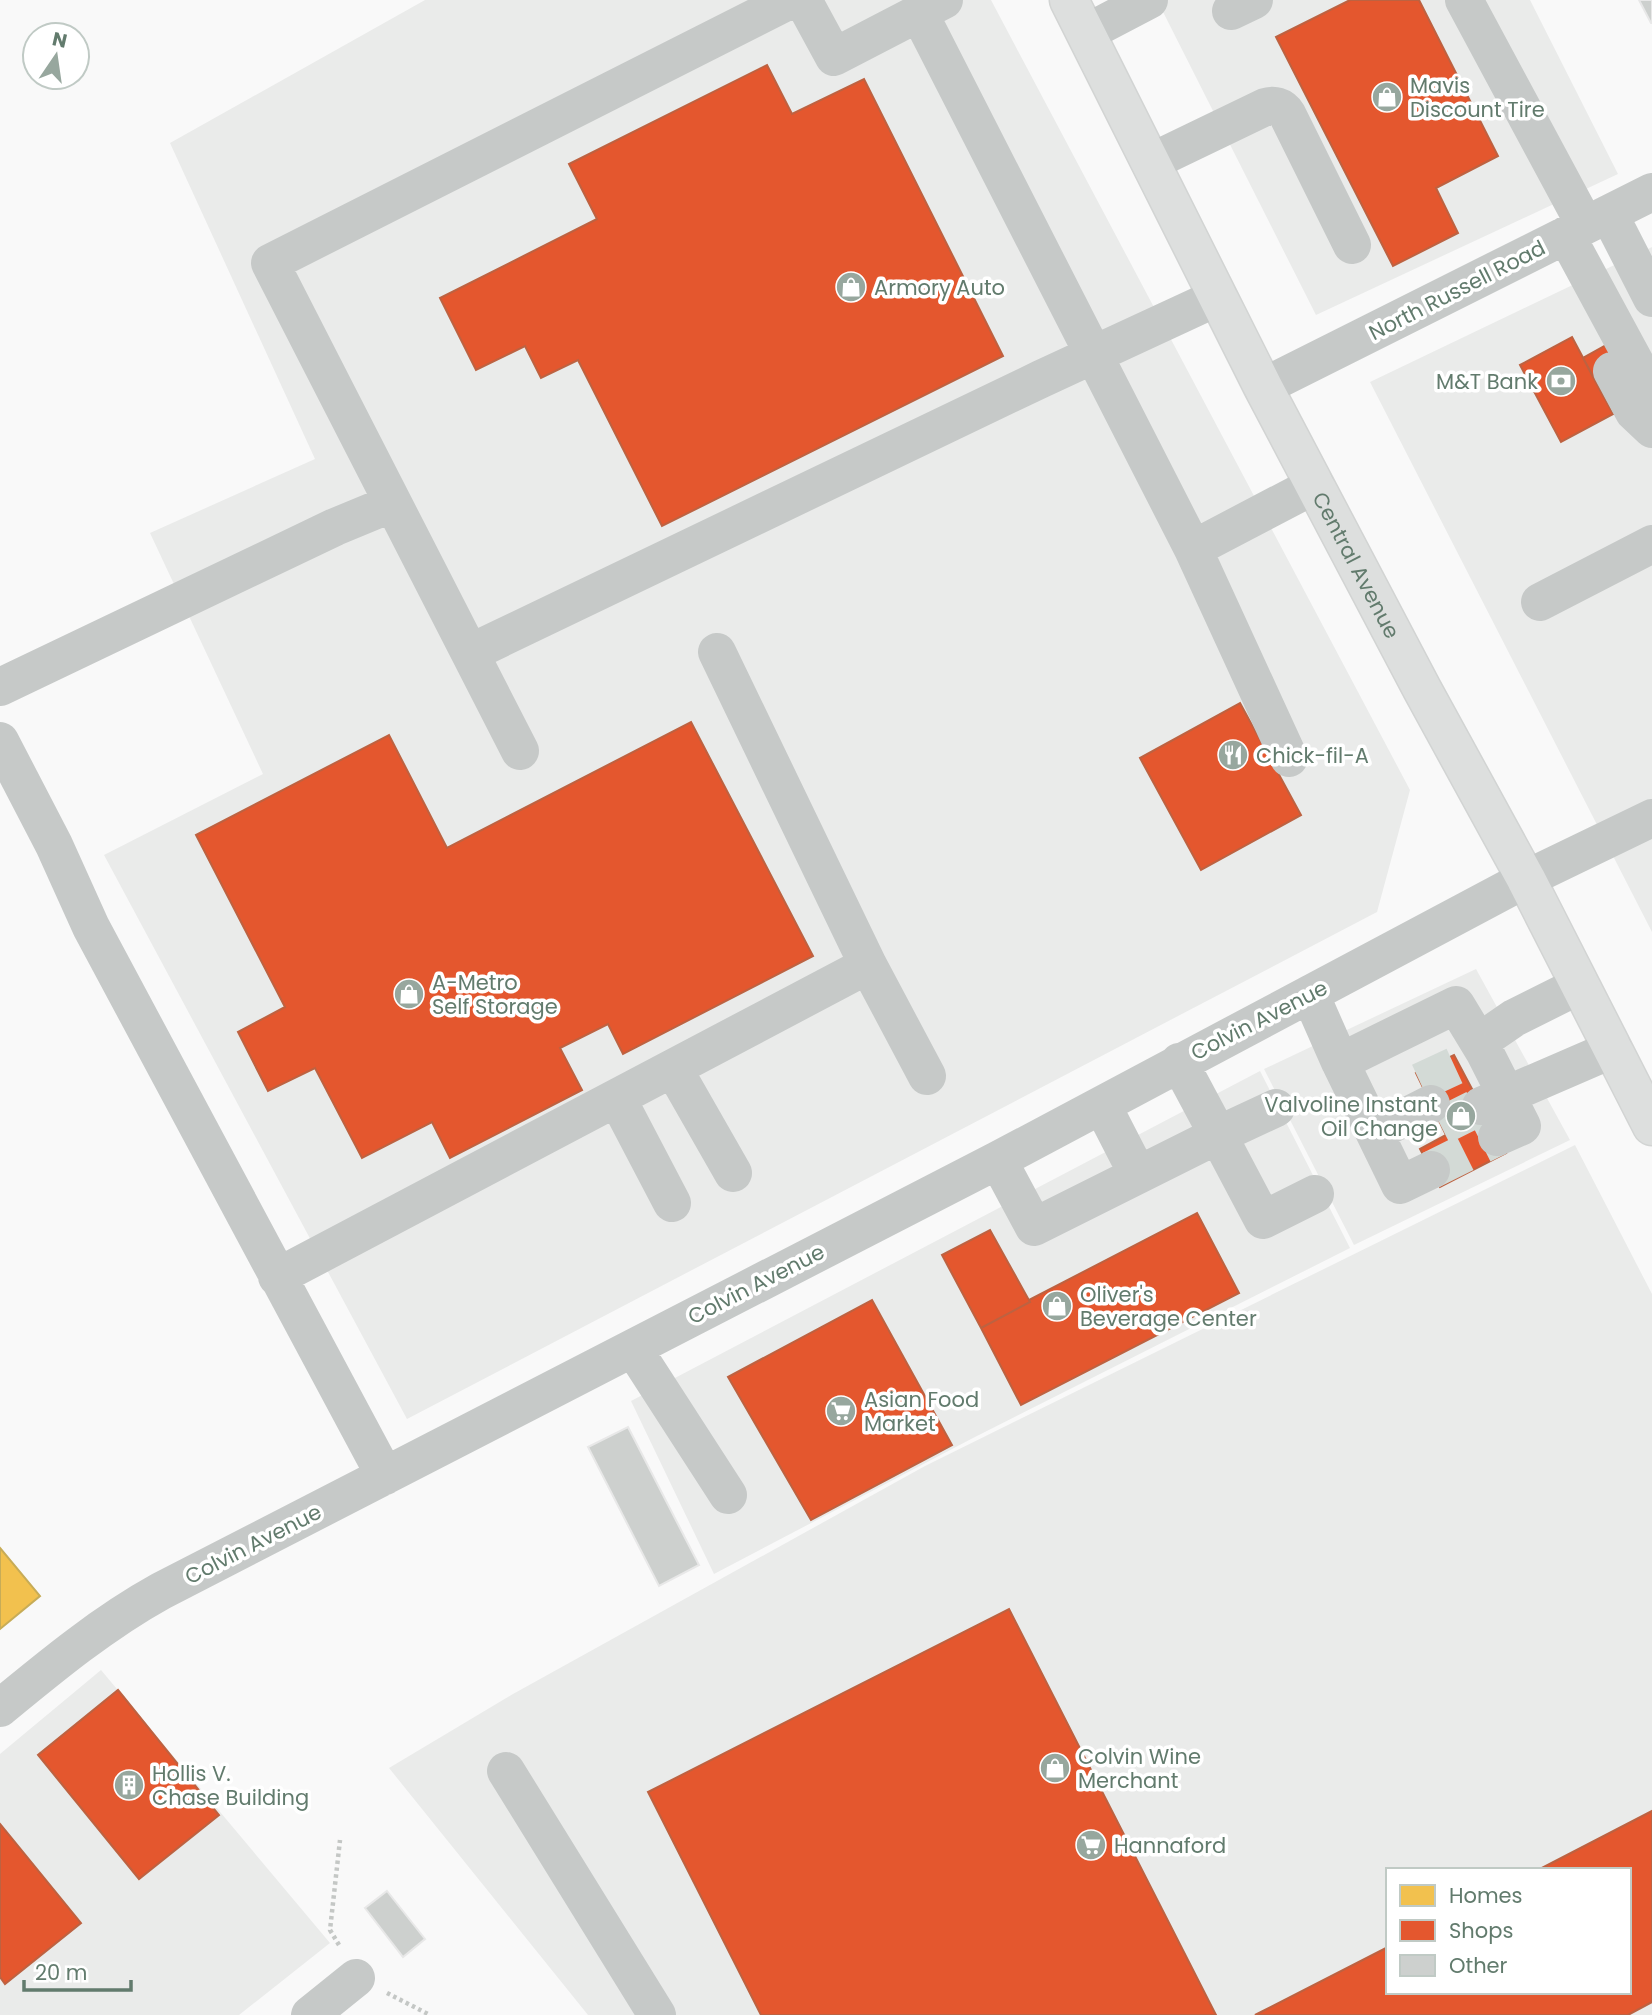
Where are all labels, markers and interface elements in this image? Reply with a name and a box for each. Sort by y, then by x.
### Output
north arrow [21,21,91,91]
text: N [50,25,70,55]
place label: Mavis Discount Tire [1410,71,1545,124]
shop icon: Mavis Discount Tire [1370,80,1404,114]
street label: North Russell Road [1364,233,1550,347]
shop icon: Armory Auto [834,270,868,304]
place label: Armory Auto [874,273,1005,302]
bank icon: M&T Bank [1544,364,1578,398]
place label: M&T Bank [1436,367,1538,396]
street label: Central Avenue [1306,486,1407,643]
restaurant icon: Chick-fil-A [1216,738,1250,772]
place label: Chick-fil-A [1256,741,1369,770]
place label: A-Metro Self Storage [432,968,558,1021]
street label: Colvin Avenue [1186,973,1332,1067]
shop icon: A-Metro Self Storage [392,977,426,1011]
place label: Valvoline Instant Oil Change [1264,1090,1438,1143]
shop icon: Valvoline Instant Oil Change [1444,1099,1478,1133]
street label: Colvin Avenue [683,1237,829,1331]
place label: Oliver's Beverage Center [1080,1280,1257,1333]
shop icon: Oliver's Beverage Center [1040,1289,1074,1323]
place label: Asian Food Market [864,1385,979,1438]
supermarket icon: Asian Food Market [824,1394,858,1428]
street label: Colvin Avenue [180,1497,326,1591]
place label: Colvin Wine Merchant [1078,1742,1201,1795]
shop icon: Colvin Wine Merchant [1038,1751,1072,1785]
place label: Hollis V. Chase Building [152,1759,309,1812]
building icon: Hollis V. Chase Building [112,1768,146,1802]
supermarket icon: Hannaford [1074,1828,1108,1862]
place label: Hannaford [1114,1831,1226,1860]
legend [1386,1868,1631,1994]
text: Homes [1449,1881,1523,1910]
text: Shops [1449,1916,1513,1945]
scale bar [24,1948,131,1992]
text: Other [1449,1951,1508,1980]
text: 20 m [35,1958,88,1987]

